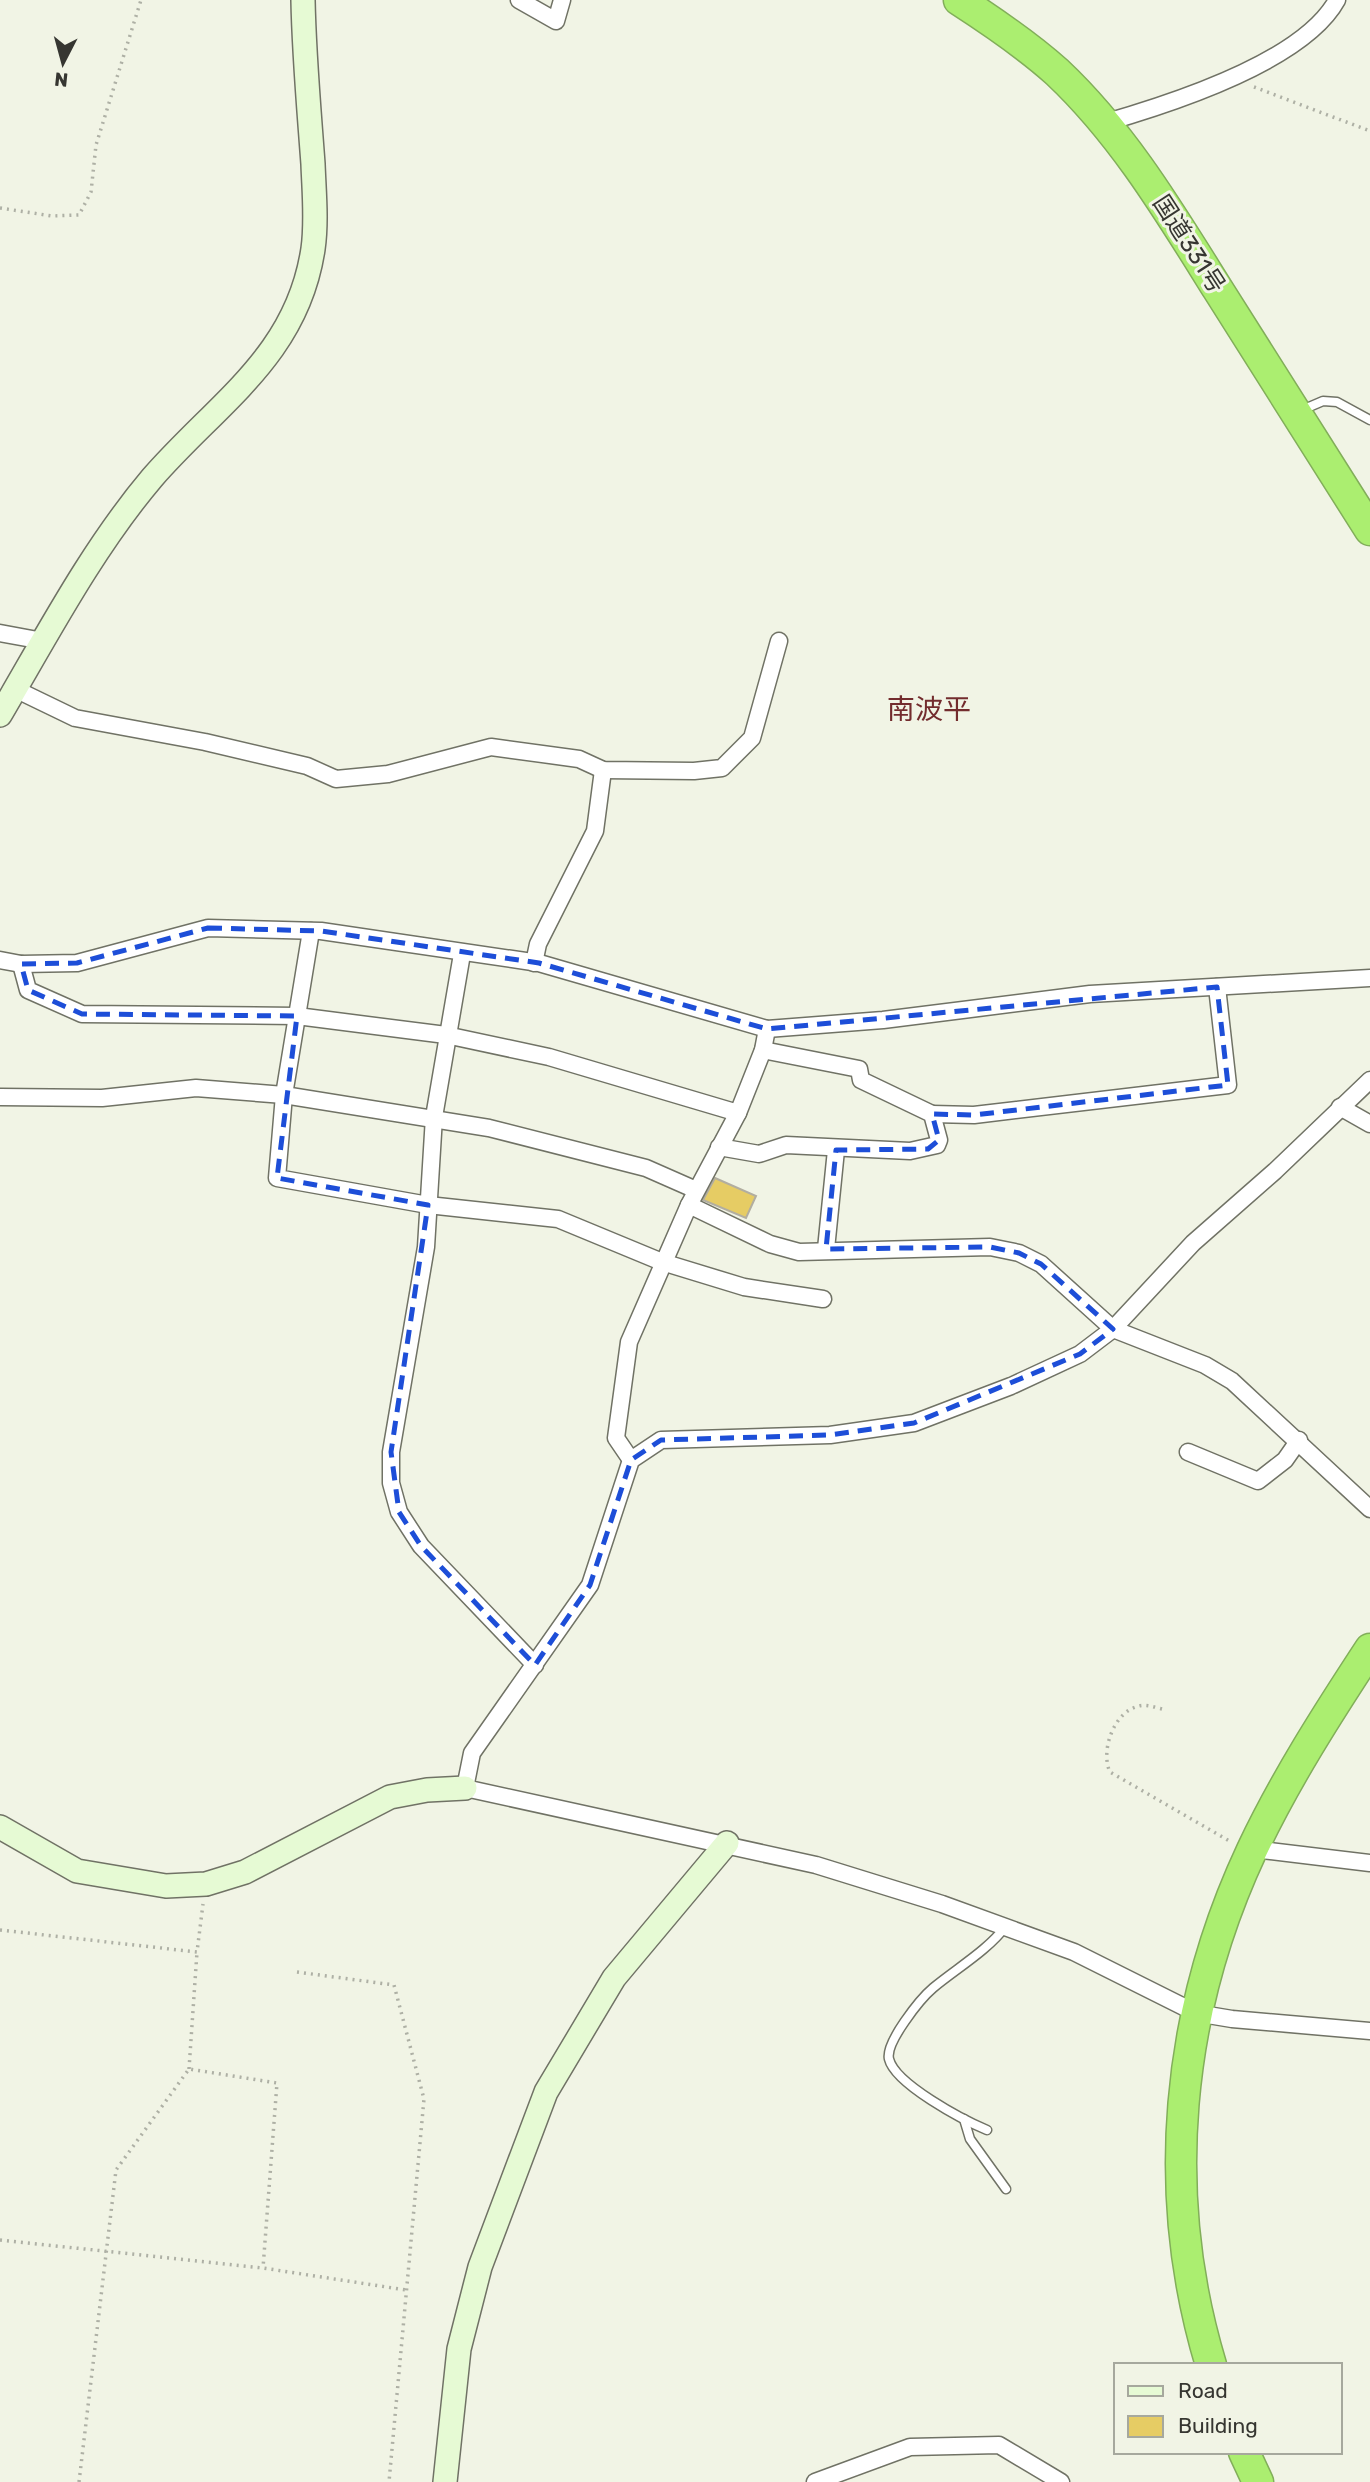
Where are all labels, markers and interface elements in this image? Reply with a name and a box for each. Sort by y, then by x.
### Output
north arrow [28,28,98,98]
text: N [53,67,69,92]
street label: 国道331号 [1147,190,1231,298]
district label: 南波平 [887,693,971,726]
legend [1114,2363,1342,2454]
text: Road [1178,2378,1228,2403]
text: Building [1178,2413,1258,2438]

